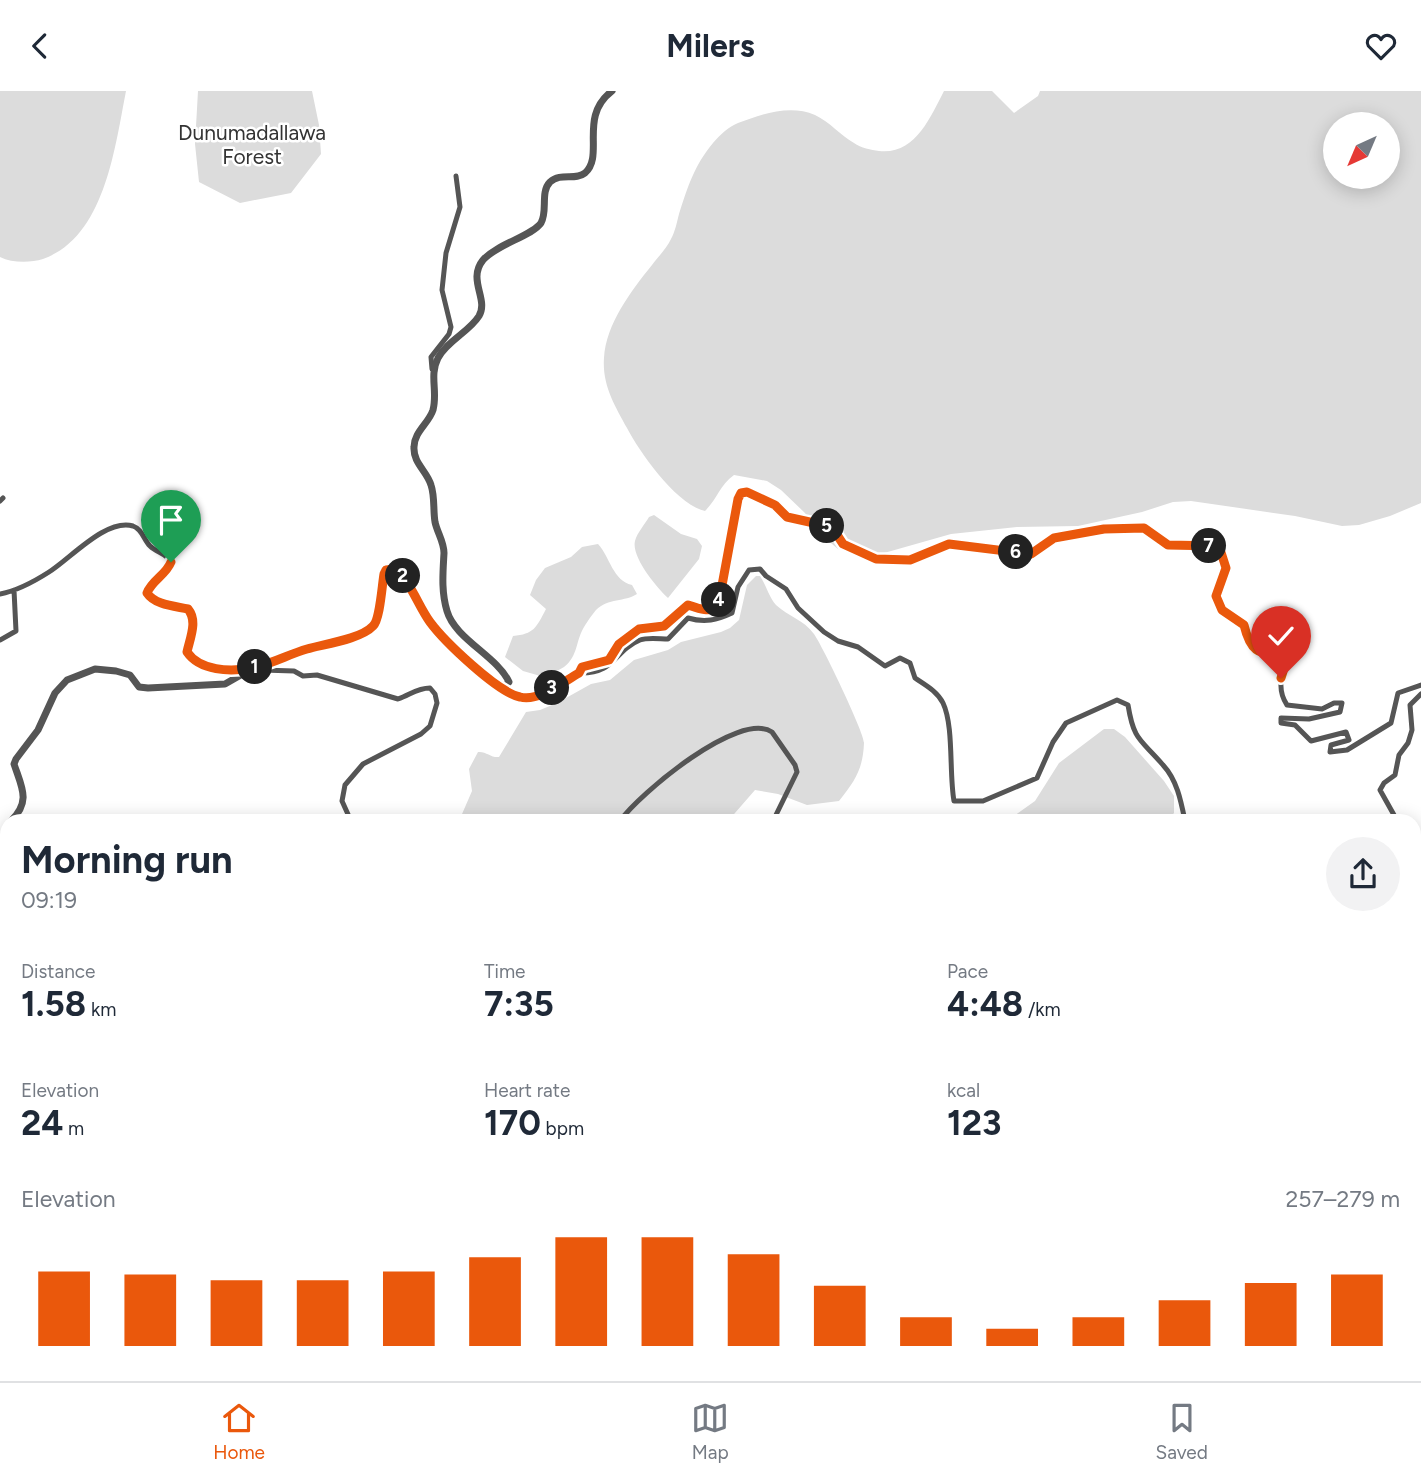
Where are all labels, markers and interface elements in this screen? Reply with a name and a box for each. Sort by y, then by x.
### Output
icon: back [21,27,59,65]
text: Milers [666,27,755,65]
icon: heart [1362,27,1400,65]
north arrow [1323,112,1400,189]
map controls [1323,112,1400,189]
park label: Dunumadallawa Forest [178,120,326,169]
pin [141,490,201,562]
icon: arrive [152,501,190,539]
pin: 5 [810,509,844,543]
text: 5 [821,514,832,537]
pin: 7 [1192,529,1226,563]
text: 7 [1203,534,1214,557]
pin: 6 [998,535,1034,569]
text: 6 [1010,540,1021,563]
pin: 2 [386,559,420,594]
text: 2 [397,564,408,587]
pin: 4 [702,582,736,617]
text: 4 [712,588,725,611]
pin [1251,606,1311,678]
icon: check [1262,617,1300,655]
pin: 1 [238,649,272,685]
text: 1 [250,655,259,678]
pin: 3 [534,671,570,705]
text: 3 [546,676,557,699]
text: Morning run [21,837,233,883]
button: share [1326,837,1400,911]
text: 09:19 [21,886,77,914]
text: Distance [21,960,95,983]
text: Time [484,960,525,983]
text: Pace [947,960,988,983]
text: 1.58 [21,983,86,1025]
text: 7:35 [484,983,554,1025]
text: 4:48 [947,983,1023,1025]
text: km [86,998,116,1021]
text: /km [1023,998,1061,1021]
text: Elevation [21,1079,99,1102]
text: Heart rate [484,1079,570,1102]
text: kcal [947,1079,980,1102]
text: 24 [21,1102,63,1144]
text: 170 [484,1102,541,1144]
text: 123 [947,1102,1002,1144]
text: m [63,1117,84,1140]
text: bpm [541,1117,584,1140]
text: Elevation [21,1185,116,1213]
text: 257–279 m [1285,1185,1400,1213]
tab: Home [213,1399,265,1464]
tab: Map [691,1399,729,1464]
tab: Saved [1155,1399,1208,1464]

